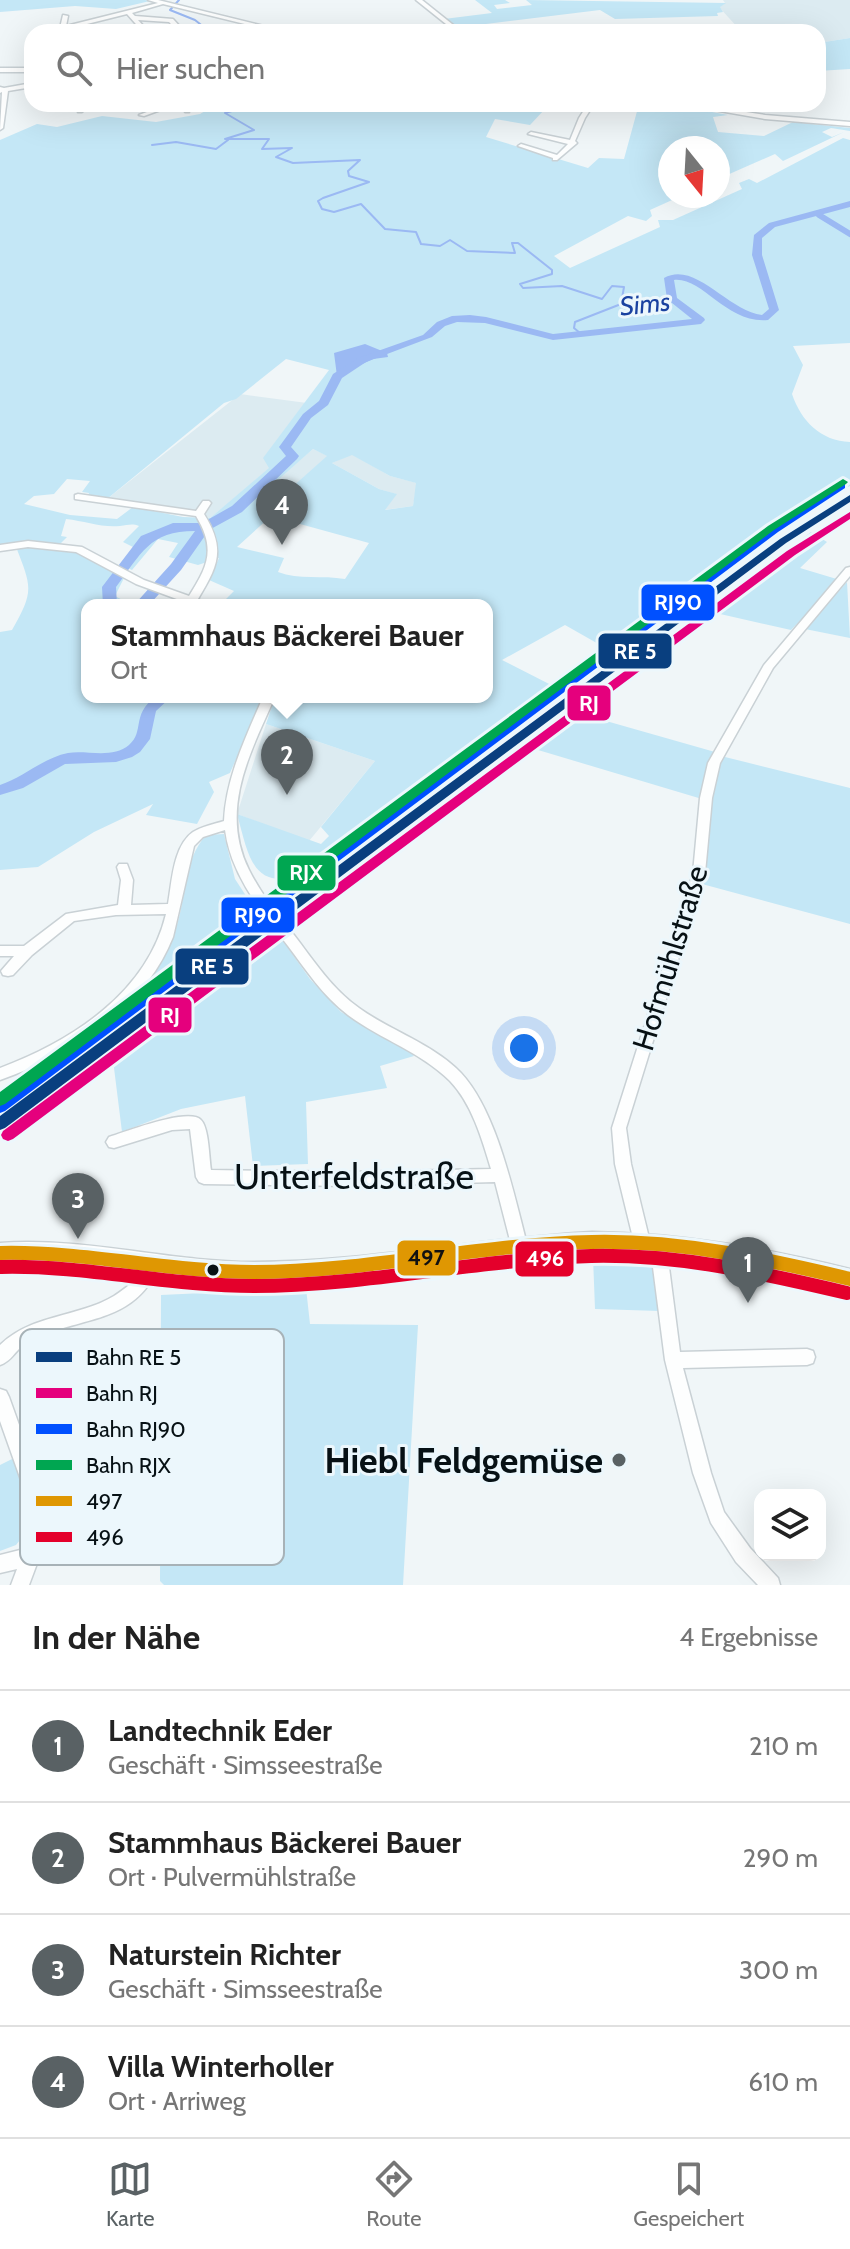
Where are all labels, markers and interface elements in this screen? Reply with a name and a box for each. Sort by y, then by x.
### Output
search box [24,24,826,112]
icon: search [52,46,96,90]
text: Hier suchen [116,50,265,87]
north arrow [658,136,730,208]
water label: Sims [618,285,672,323]
pin: 4 [256,479,308,545]
line badge: RJ90 [640,583,716,622]
text: RJ90 [654,589,702,616]
popup [81,599,493,703]
text: Stammhaus Bäckerei Bauer [110,617,464,654]
line badge: RE 5 [597,632,673,670]
text: RE 5 [613,638,657,665]
text: Ort [110,654,147,686]
line badge: RJ [566,684,612,722]
text: RJ [579,690,599,717]
pin: 2 [261,729,313,795]
line badge: RJX [276,854,337,892]
text: RJX [289,859,323,886]
street label: Hofmühlstraße [624,861,716,1055]
line badge: RJ90 [220,896,296,934]
text: RJ90 [234,902,282,929]
line badge: RE 5 [174,947,250,986]
text: RE 5 [190,953,234,980]
line badge: RJ [147,996,193,1034]
text: RJ [160,1002,180,1029]
your location [504,1028,544,1068]
street label: Unterfeldstraße [234,1154,474,1198]
pin: 3 [52,1173,104,1239]
pin: 1 [722,1237,774,1303]
line badge: 497 [396,1239,457,1277]
line badge: 496 [514,1240,575,1278]
text: 497 [407,1244,445,1271]
text: 496 [526,1245,564,1272]
unlabelled marker [205,1262,221,1278]
legend [20,1329,284,1565]
text: Bahn RE 5 [86,1344,181,1371]
text: Bahn RJ [86,1380,158,1407]
text: Bahn RJ90 [86,1416,186,1443]
place label: Hiebl Feldgemüse [325,1438,603,1482]
marker: Hiebl Feldgemüse [610,1451,628,1469]
text: Bahn RJX [86,1452,171,1479]
text: 497 [86,1488,122,1515]
map controls [754,1489,826,1561]
button: layers [754,1489,826,1561]
text: 496 [86,1524,124,1551]
text: In der Nähe [32,1616,200,1658]
text: 4 Ergebnisse [679,1621,818,1653]
text: Landtechnik Eder [108,1712,332,1749]
text: 1 [53,1730,63,1762]
text: 210 m [749,1730,818,1762]
text: Geschäft · Simsseestraße [108,1749,383,1781]
text: Stammhaus Bäckerei Bauer [108,1824,461,1861]
text: 2 [51,1842,65,1874]
text: 290 m [743,1842,818,1874]
text: Ort · Pulvermühlstraße [108,1861,356,1893]
text: Naturstein Richter [108,1936,341,1973]
text: 3 [51,1954,65,1986]
text: 300 m [739,1954,818,1986]
text: Geschäft · Simsseestraße [108,1973,383,2005]
text: Villa Winterholler [108,2048,334,2085]
text: 4 [50,2066,66,2098]
text: 610 m [748,2066,818,2098]
text: Ort · Arriweg [108,2085,246,2117]
tab: Karte [106,2157,154,2232]
tab: Route [366,2157,421,2232]
tab: Gespeichert [633,2157,744,2232]

